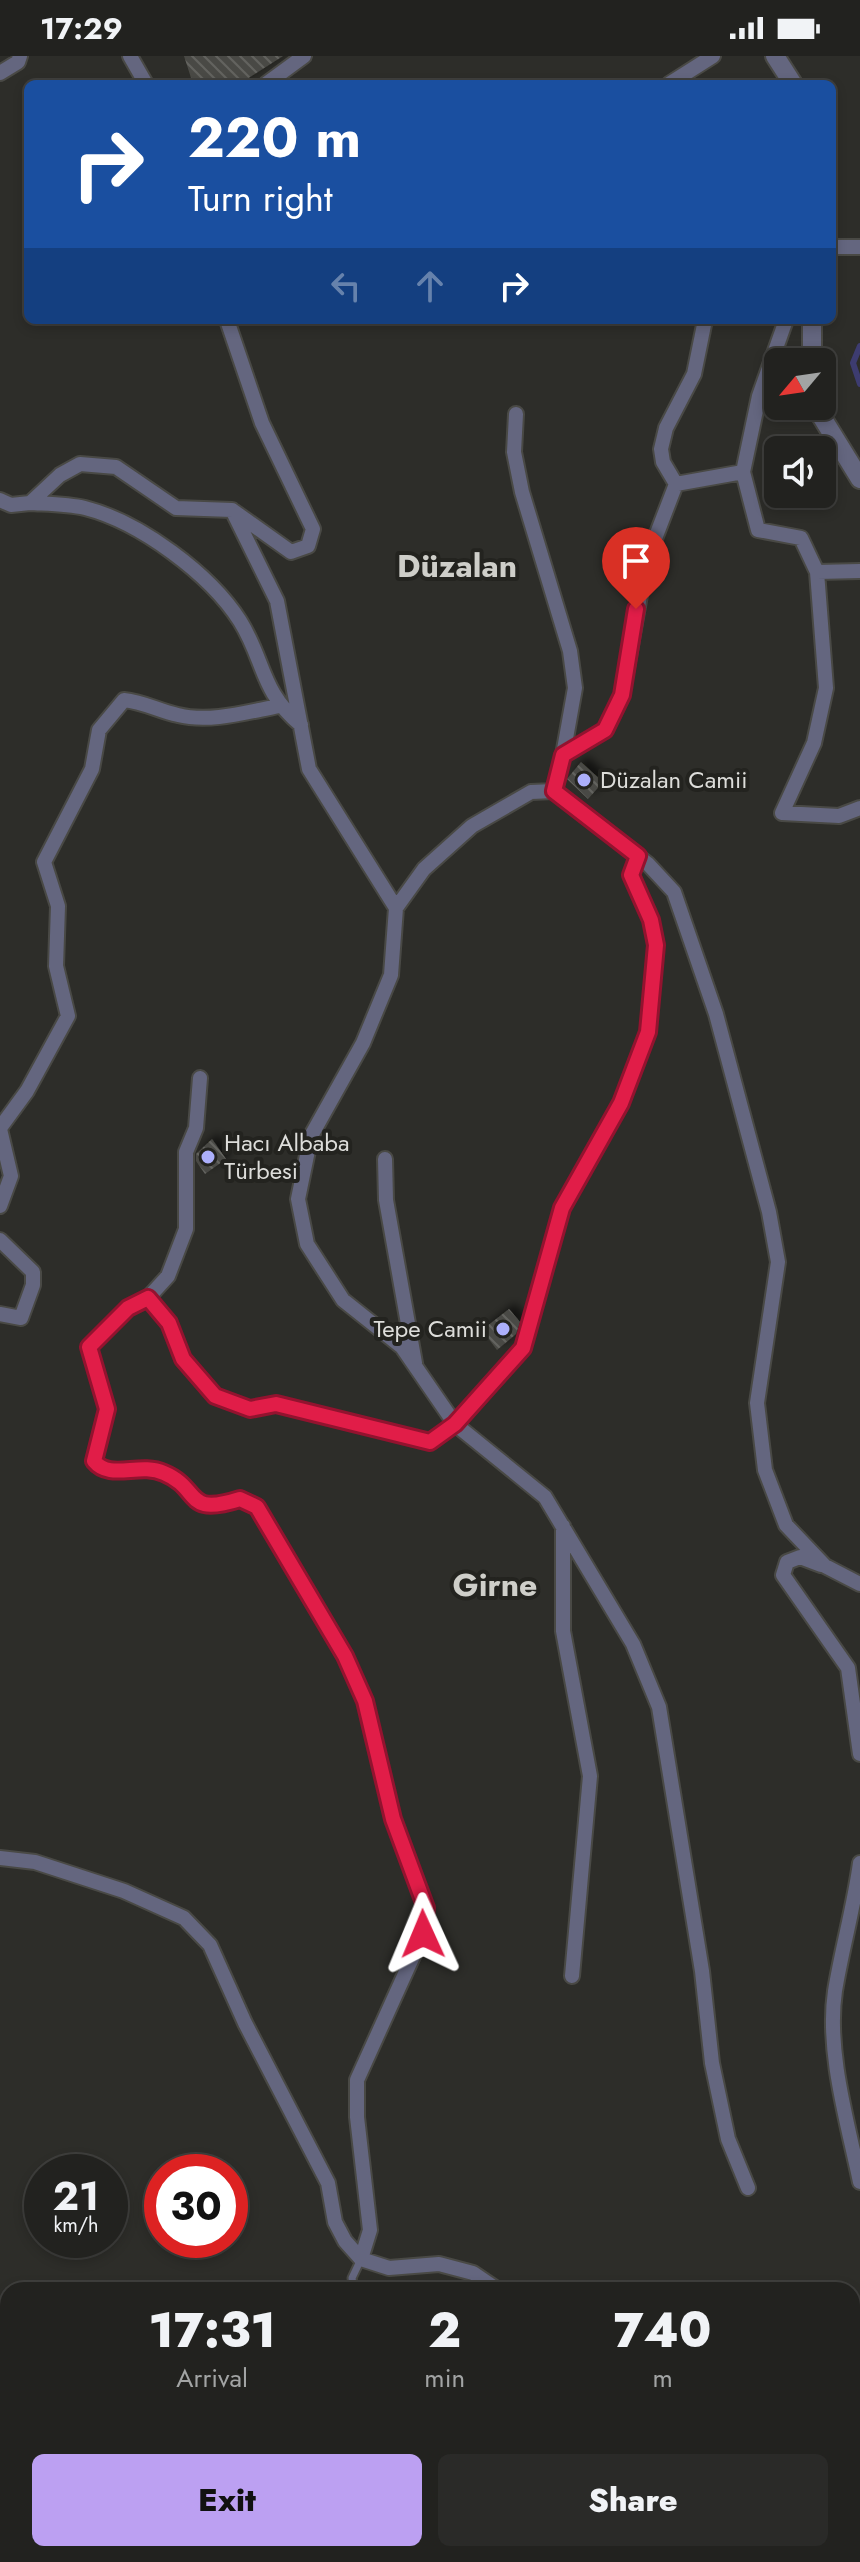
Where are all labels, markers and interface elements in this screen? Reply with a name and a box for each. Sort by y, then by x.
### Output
text: 17:29 [40,7,123,50]
text: 220 m [188,97,361,178]
icon: right [56,112,160,216]
text: Turn right [188,172,333,224]
icon: left [324,264,368,308]
icon: ahead [408,264,452,308]
icon: right [492,264,536,308]
north arrow [764,348,836,420]
map controls [764,348,836,508]
button: sound [764,436,836,508]
pin [602,527,670,609]
icon: arrive [614,539,658,583]
district label: Düzalan [397,543,517,589]
place label: Düzalan Camii [600,762,748,797]
marker: Düzalan Camii [575,771,593,789]
place label: Hacı Albaba Türbesi [224,1125,349,1188]
marker: Hacı Albaba Türbesi [199,1148,217,1166]
place label: Tepe Camii [373,1311,487,1346]
marker: Tepe Camii [494,1320,512,1338]
district label: Girne [453,1562,537,1608]
position arrow [381,1892,465,1976]
speed limit sign: 30 [144,2154,248,2258]
text: 21 [53,2167,99,2225]
text: km/h [53,2211,99,2240]
text: 17:31 [149,2296,276,2365]
text: 2 [428,2296,461,2365]
text: 740 [614,2296,711,2365]
text: Arrival [176,2359,248,2397]
text: min [424,2359,465,2397]
text: m [652,2359,673,2397]
button: Exit [32,2454,422,2546]
button: Share [438,2454,828,2546]

